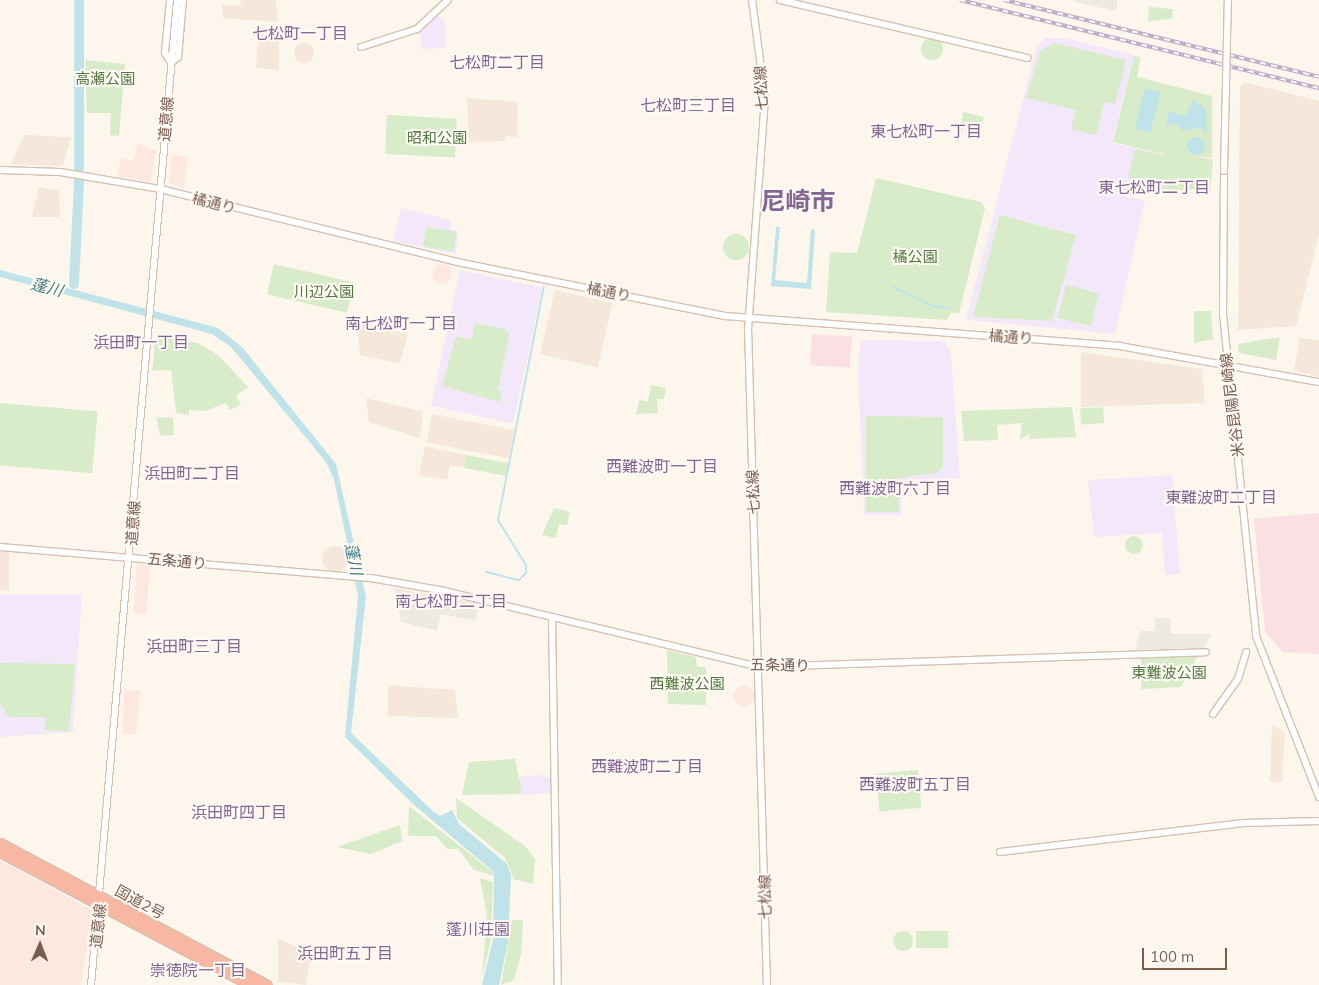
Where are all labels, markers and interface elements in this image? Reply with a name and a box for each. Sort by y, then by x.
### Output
district label: 七松町一丁目 [252,23,348,43]
district label: 七松町二丁目 [449,52,545,72]
street label: 七松線 [751,65,771,111]
park label: 高瀬公園 [75,70,135,88]
district label: 七松町三丁目 [640,95,736,115]
street label: 道意線 [155,96,177,142]
district label: 東七松町一丁目 [870,121,982,141]
park label: 昭和公園 [407,129,467,147]
district label: 東七松町二丁目 [1098,177,1210,197]
district label: 尼崎市 [761,186,835,216]
street label: 橘通り [190,189,238,217]
park label: 橘公園 [893,248,937,266]
water label: 蓬川 [29,274,65,300]
street label: 橘通り [585,279,633,305]
park label: 川辺公園 [294,283,354,301]
district label: 南七松町一丁目 [345,313,457,333]
street label: 橘通り [988,326,1034,348]
district label: 浜田町一丁目 [93,332,189,352]
street label: 米谷昆陽尼崎線 [1217,352,1247,458]
district label: 西難波町一丁目 [606,456,718,476]
district label: 浜田町二丁目 [144,463,240,483]
street label: 七松線 [743,469,763,515]
district label: 西難波町六丁目 [839,478,951,498]
district label: 東難波町二丁目 [1165,487,1277,507]
street label: 道意線 [122,500,144,546]
water label: 蓬川 [341,541,367,577]
street label: 五条通り [146,549,208,573]
district label: 南七松町二丁目 [395,591,507,611]
district label: 浜田町三丁目 [146,636,242,656]
street label: 五条通り [750,655,810,675]
park label: 東難波公園 [1132,664,1206,682]
park label: 西難波公園 [650,675,724,693]
district label: 西難波町二丁目 [591,756,703,776]
district label: 西難波町五丁目 [859,774,971,794]
district label: 浜田町四丁目 [191,802,287,822]
street label: 七松線 [756,874,774,920]
street label: 国道2号 [112,881,168,923]
street label: 道意線 [87,903,109,949]
district label: 蓬川荘園 [446,919,510,939]
north arrow [15,920,65,970]
text: N [35,921,46,939]
scale bar [1144,938,1229,970]
district label: 浜田町五丁目 [297,943,393,963]
text: 100 m [1150,947,1194,966]
district label: 崇徳院一丁目 [150,960,246,980]

